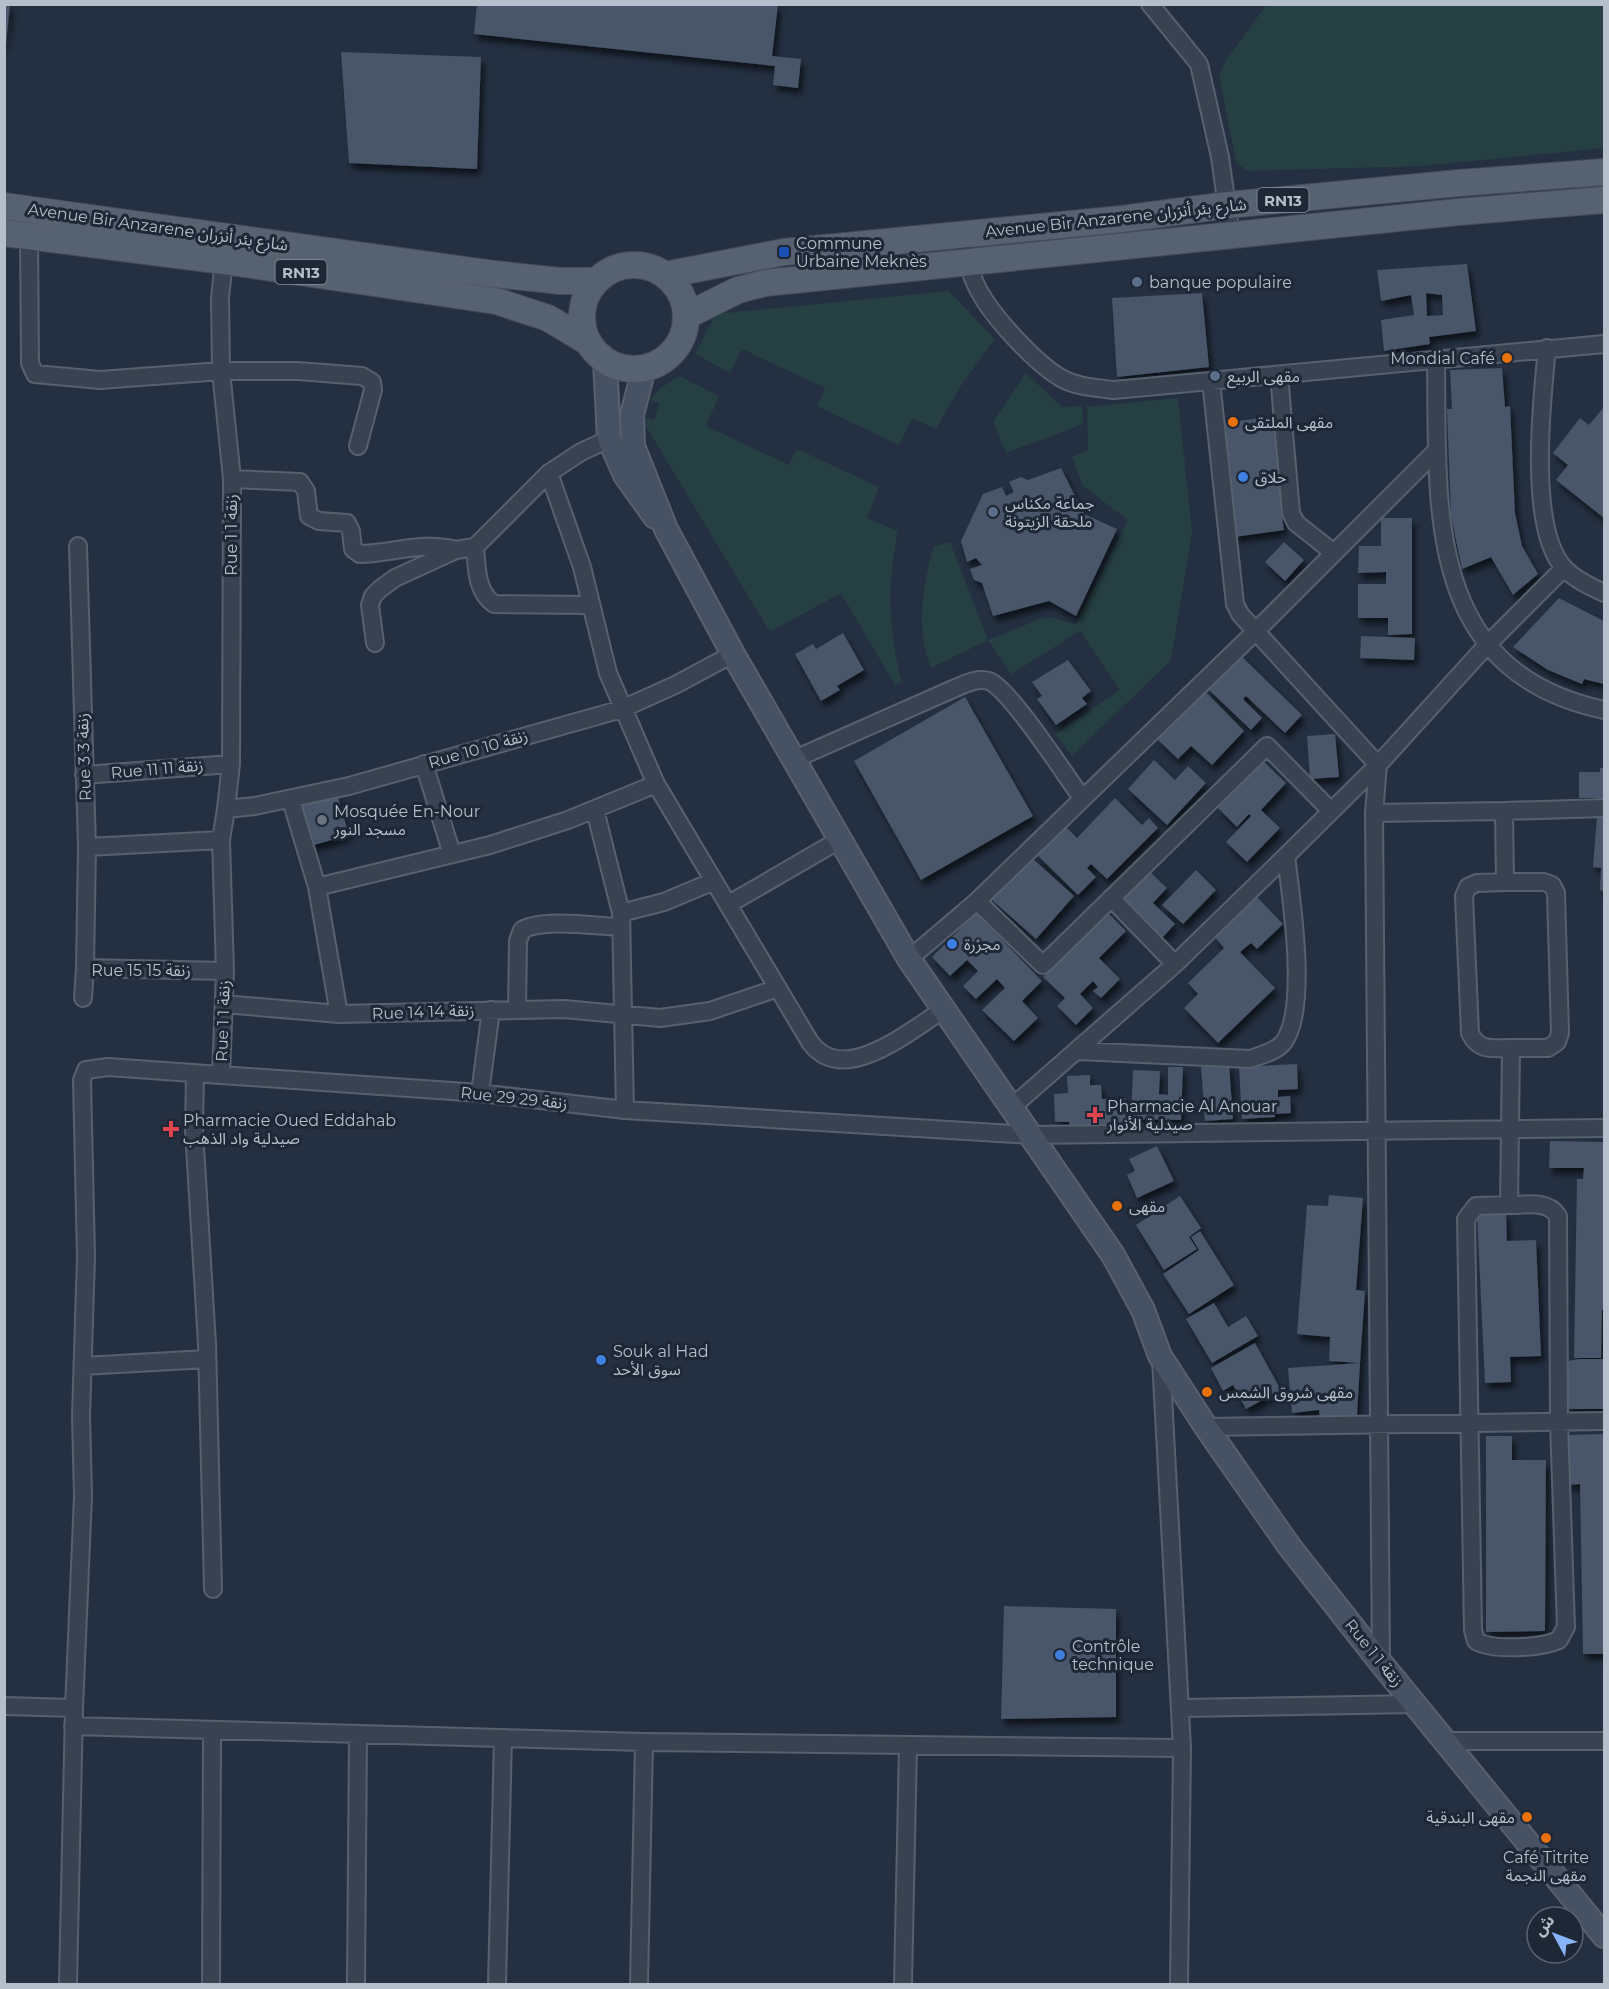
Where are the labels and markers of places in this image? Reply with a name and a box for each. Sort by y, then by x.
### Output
place label: Commune Urbaine Meknès [796,234,927,271]
marker: Commune Urbaine Meknès [777,245,791,259]
place label: banque populaire [1149,273,1292,292]
marker: banque populaire [1130,275,1144,289]
place label: Mondial Café [1390,349,1495,368]
marker: Mondial Café [1500,351,1514,365]
place label: مقهى الربيع [1227,367,1300,389]
marker: مقهى الربيع [1208,369,1222,383]
place label: مقهى الملتقى [1245,413,1333,432]
marker: مقهى الملتقى [1226,415,1240,429]
place label: حلاق [1255,468,1286,487]
marker: حلاق [1236,470,1250,484]
place label: جماعة مكناس ملحقة الزيتونة [1005,494,1094,531]
marker: جماعة مكناس ملحقة الزيتونة [986,505,1000,519]
place label: Mosquée En-Nour مسجد النور [333,802,480,839]
marker: Mosquée En-Nour مسجد النور [315,813,329,827]
place label: مجزرة [964,935,1001,954]
marker: مجزرة [945,937,959,951]
place label: Pharmacie Al Anouar صيدلية الأنوار [1106,1097,1277,1134]
marker: Pharmacie Al Anouar صيدلية الأنوار [1088,1108,1102,1122]
place label: Pharmacie Oued Eddahab صيدلية واد الذهب [183,1111,396,1148]
marker: Pharmacie Oued Eddahab صيدلية واد الذهب [164,1122,178,1136]
place label: مقهى [1129,1197,1165,1216]
marker: مقهى [1110,1199,1124,1213]
place label: Souk al Had سوق الأحد [613,1342,709,1379]
marker: Souk al Had سوق الأحد [594,1353,608,1367]
place label: مقهى شروق الشمس [1219,1383,1353,1402]
marker: مقهى شروق الشمس [1200,1385,1214,1399]
place label: Contrôle technique [1072,1637,1154,1674]
marker: Contrôle technique [1053,1648,1067,1662]
place label: مقهى البندقية [1426,1808,1515,1827]
marker: مقهى البندقية [1520,1810,1534,1824]
marker: Café Titrite مقهى النجمة [1539,1831,1553,1845]
place label: Café Titrite مقهى النجمة [1503,1848,1589,1885]

